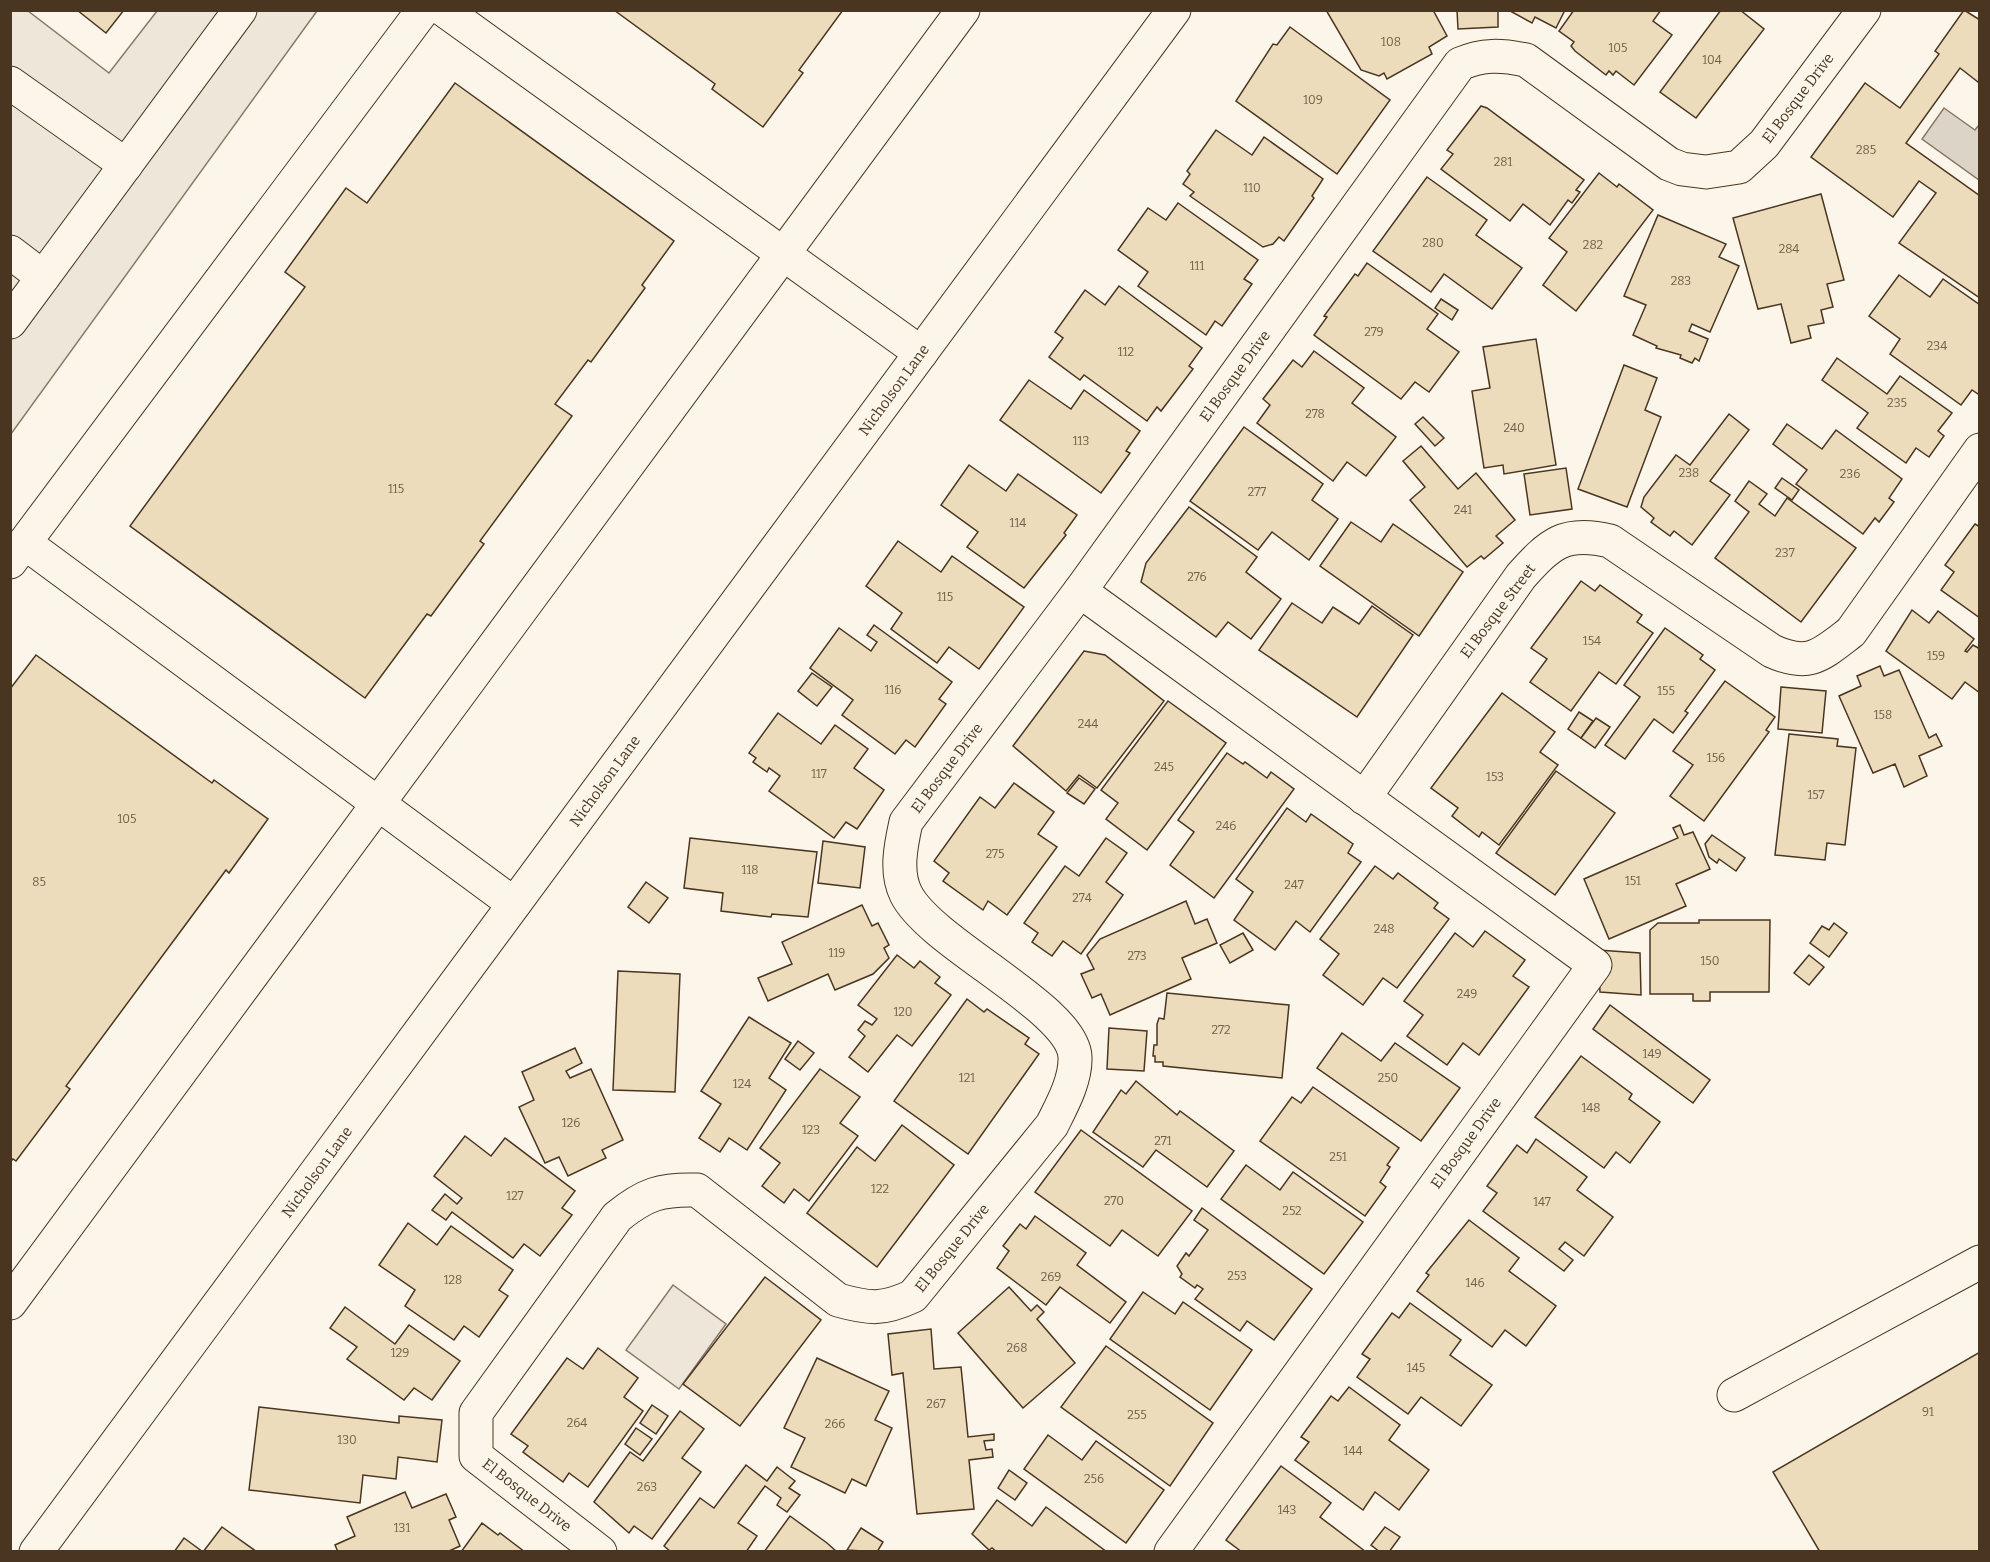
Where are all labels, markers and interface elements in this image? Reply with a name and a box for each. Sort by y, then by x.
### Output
house number: 108 [1381,35,1401,49]
house number: 105 [1609,41,1627,55]
street label: El Bosque Drive [1758,49,1838,147]
house number: 104 [1702,53,1722,67]
house number: 109 [1303,93,1323,107]
house number: 285 [1856,143,1876,157]
house number: 281 [1494,155,1512,169]
house number: 110 [1243,181,1261,195]
house number: 280 [1422,236,1444,250]
house number: 282 [1583,238,1603,252]
house number: 284 [1779,242,1799,256]
house number: 111 [1190,259,1204,273]
house number: 283 [1671,274,1691,288]
house number: 279 [1364,325,1384,339]
street label: El Bosque Drive [1196,327,1274,425]
house number: 234 [1927,339,1947,353]
street label: Nicholson Lane [855,341,933,439]
house number: 112 [1118,345,1134,359]
house number: 235 [1887,396,1907,410]
house number: 278 [1305,407,1325,421]
house number: 240 [1503,421,1525,435]
house number: 113 [1073,434,1089,448]
house number: 238 [1679,466,1699,480]
house number: 236 [1840,467,1860,481]
house number: 115 [388,482,404,496]
house number: 277 [1248,485,1266,499]
house number: 241 [1454,503,1472,517]
house number: 114 [1010,516,1026,530]
house number: 237 [1775,546,1795,560]
street label: El Bosque Street [1457,560,1540,662]
house number: 276 [1187,570,1207,584]
house number: 115 [937,590,953,604]
house number: 154 [1583,634,1601,648]
house number: 159 [1927,649,1945,663]
house number: 116 [885,683,901,697]
house number: 155 [1657,684,1675,698]
house number: 158 [1874,708,1892,722]
house number: 244 [1078,717,1098,731]
street label: El Bosque Drive [907,719,987,817]
street label: Nicholson Lane [566,732,644,830]
house number: 156 [1707,751,1725,765]
house number: 245 [1154,760,1174,774]
house number: 117 [811,767,827,781]
house number: 153 [1486,770,1504,784]
house number: 157 [1807,788,1825,802]
house number: 105 [118,812,136,826]
house number: 246 [1216,819,1236,833]
house number: 275 [986,847,1004,861]
house number: 118 [742,863,758,877]
house number: 151 [1625,874,1641,888]
house number: 85 [32,875,46,889]
house number: 247 [1284,878,1304,892]
house number: 274 [1072,891,1092,905]
house number: 248 [1374,922,1394,936]
house number: 119 [829,946,845,960]
house number: 273 [1127,949,1147,963]
house number: 150 [1701,954,1719,968]
house number: 249 [1457,987,1477,1001]
house number: 120 [893,1005,913,1019]
house number: 272 [1212,1023,1230,1037]
house number: 149 [1643,1047,1661,1061]
house number: 121 [959,1071,975,1085]
house number: 250 [1378,1071,1398,1085]
house number: 124 [733,1077,751,1091]
street label: El Bosque Drive [1427,1094,1505,1192]
house number: 148 [1581,1101,1601,1115]
house number: 126 [562,1116,580,1130]
street label: Nicholson Lane [278,1123,356,1221]
house number: 123 [802,1123,820,1137]
house number: 271 [1154,1134,1172,1148]
house number: 251 [1329,1150,1347,1164]
house number: 122 [871,1182,889,1196]
house number: 127 [506,1189,524,1203]
house number: 270 [1104,1194,1124,1208]
house number: 147 [1533,1195,1551,1209]
street label: El Bosque Drive [911,1200,993,1296]
house number: 252 [1282,1204,1302,1218]
house number: 253 [1227,1269,1247,1283]
house number: 269 [1041,1270,1061,1284]
house number: 128 [444,1273,462,1287]
house number: 146 [1466,1276,1484,1290]
house number: 268 [1007,1341,1027,1355]
house number: 129 [391,1346,409,1360]
house number: 145 [1407,1361,1425,1375]
house number: 267 [926,1397,946,1411]
house number: 91 [1922,1405,1934,1419]
house number: 255 [1127,1408,1147,1422]
house number: 264 [567,1416,587,1430]
house number: 266 [825,1417,845,1431]
house number: 130 [337,1433,357,1447]
house number: 144 [1344,1444,1362,1458]
street label: El Bosque Drive [479,1455,575,1535]
house number: 256 [1084,1472,1104,1486]
house number: 263 [637,1480,657,1494]
house number: 143 [1278,1503,1297,1517]
house number: 131 [394,1521,410,1535]

